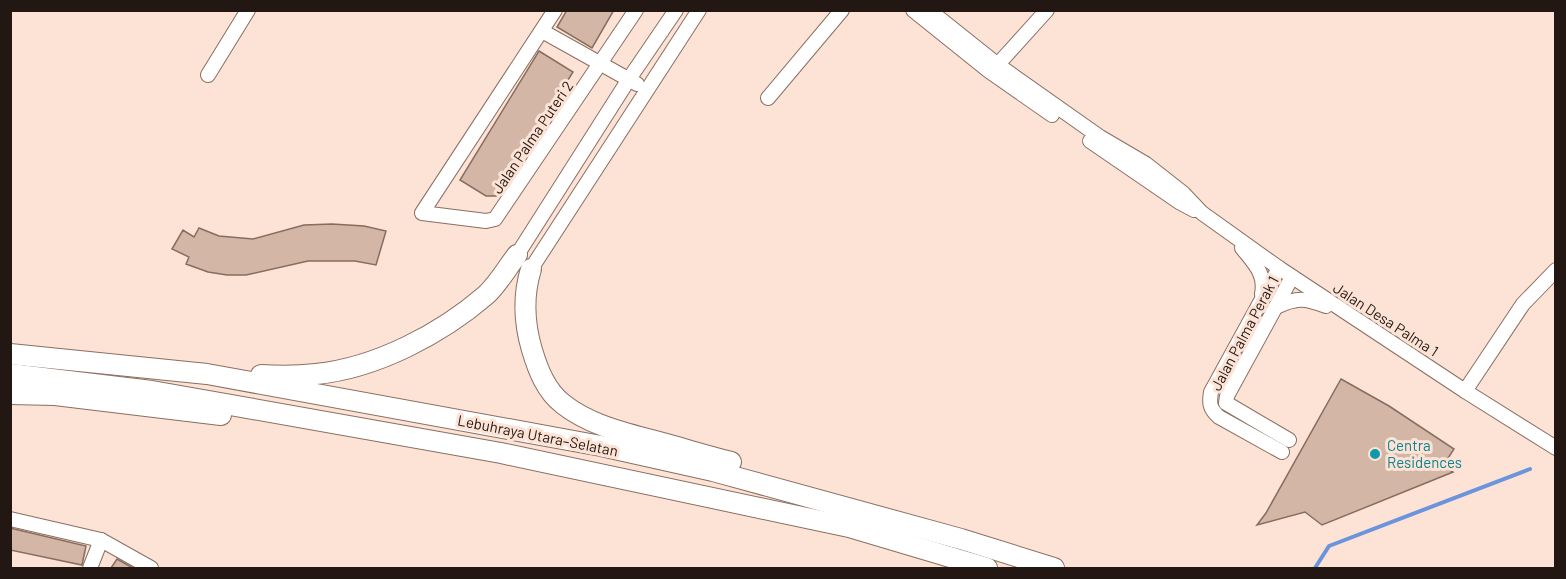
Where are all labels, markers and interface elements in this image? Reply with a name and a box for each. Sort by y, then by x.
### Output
street label: Jalan Palma Puteri 2 [488,77,576,197]
street label: Jalan Palma Perak 1 [1206,273,1282,393]
street label: Jalan Desa Palma 1 [1330,278,1442,360]
street label: Lebuhraya Utara–Selatan [456,411,620,459]
place label: Centra Residences [1387,436,1462,471]
marker: Centra Residences [1368,447,1382,461]

